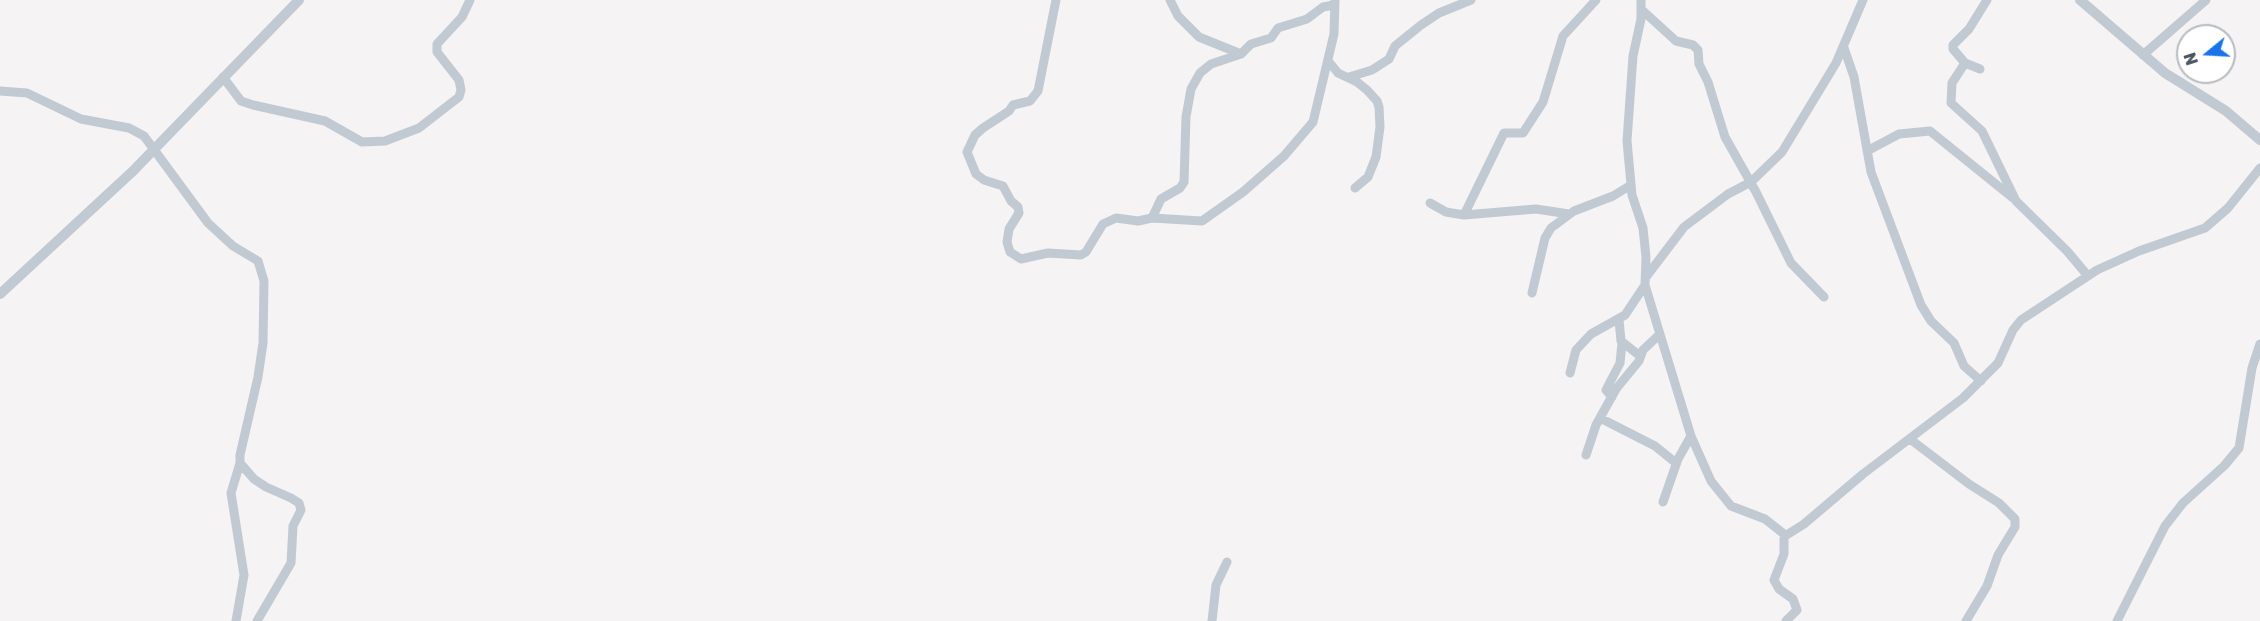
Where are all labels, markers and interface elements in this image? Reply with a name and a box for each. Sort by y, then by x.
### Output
north arrow [2176,24,2236,84]
text: N [2179,50,2202,68]

